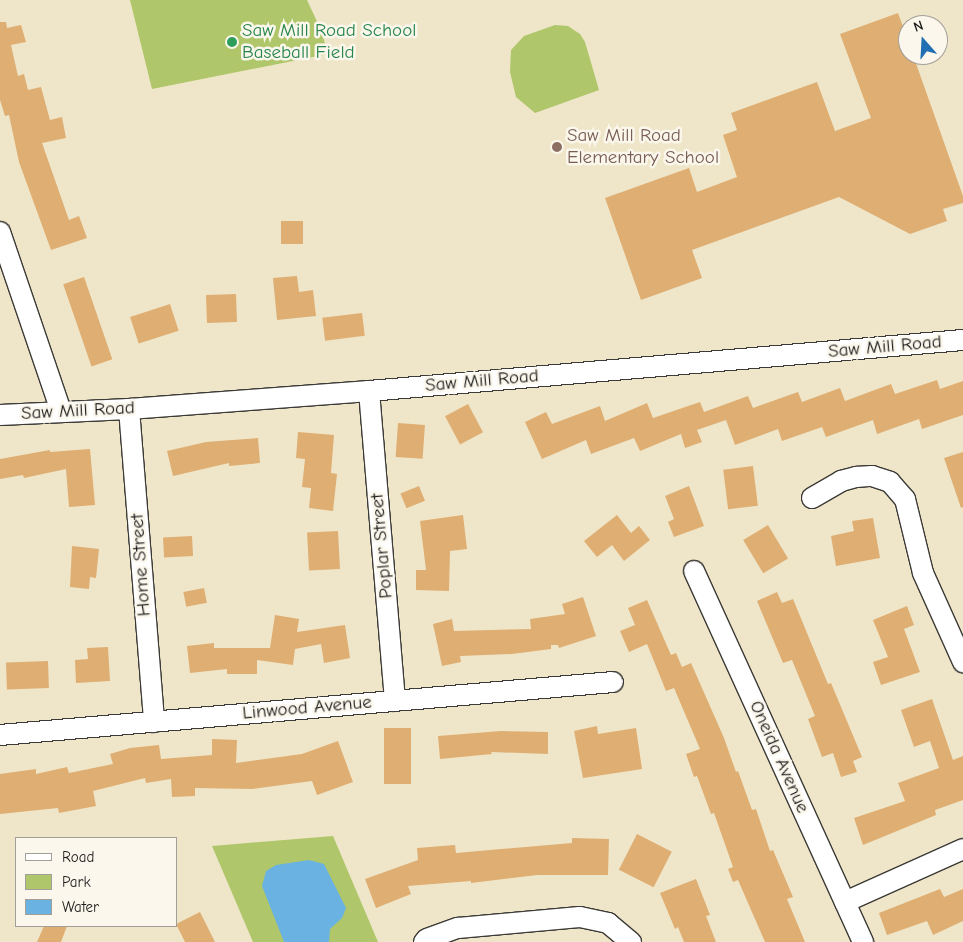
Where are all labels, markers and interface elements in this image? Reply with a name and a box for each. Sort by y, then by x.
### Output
north arrow [898,15,948,65]
text: N [911,17,925,36]
place label: Saw Mill Road School Baseball Field [242,20,416,64]
marker: Saw Mill Road School Baseball Field [226,36,238,48]
place label: Saw Mill Road Elementary School [567,125,719,169]
marker: Saw Mill Road Elementary School [551,141,563,153]
street label: Saw Mill Road [827,331,943,363]
street label: Saw Mill Road [424,365,540,397]
street label: Saw Mill Road [21,397,135,425]
street label: Poplar Street [366,493,398,599]
street label: Home Street [126,513,156,617]
street label: Linwood Avenue [241,691,373,725]
street label: Oneida Avenue [744,697,814,817]
legend [15,837,178,927]
text: Road [62,848,94,866]
text: Park [62,873,91,891]
text: Water [62,898,99,916]

